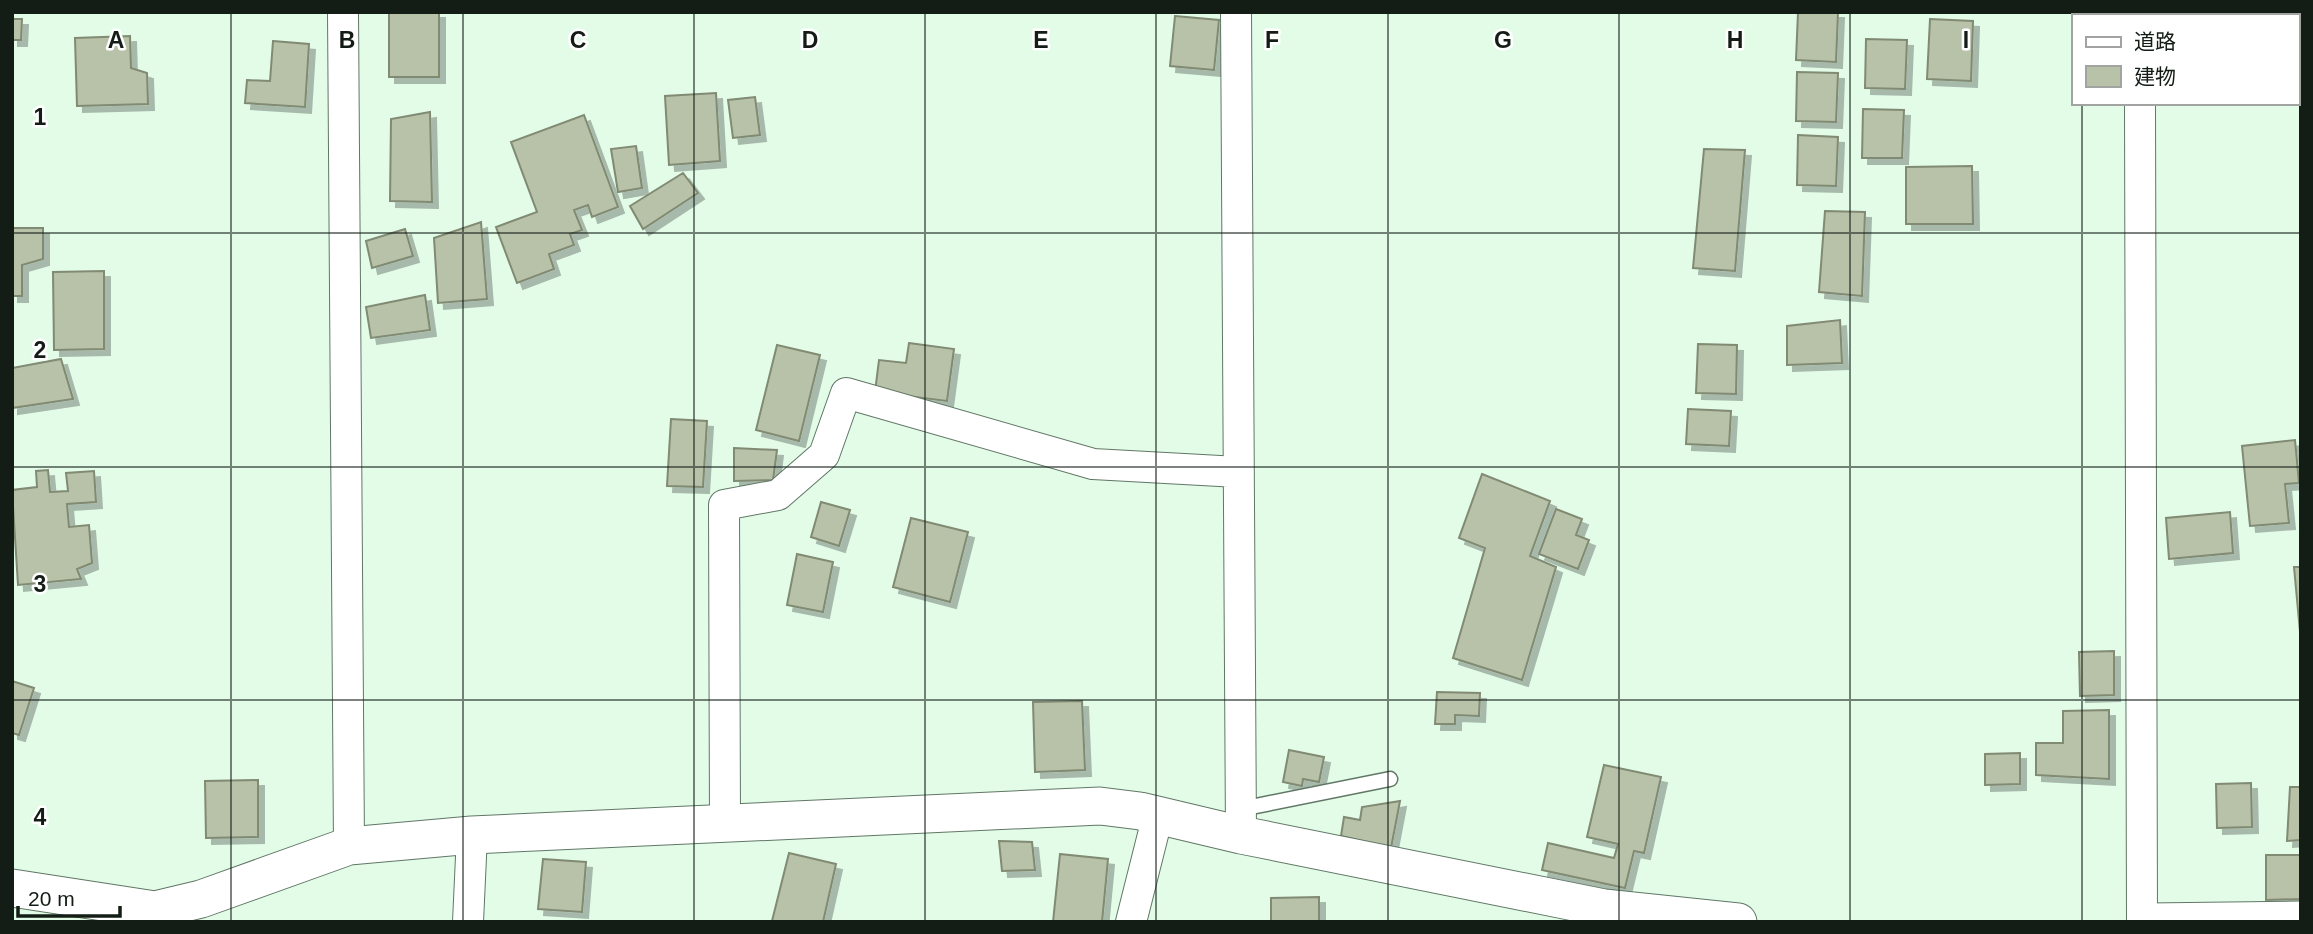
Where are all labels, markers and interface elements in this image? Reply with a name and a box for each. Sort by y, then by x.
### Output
legend [2072,14,2299,105]
text: A [108,27,124,53]
text: B [339,27,355,53]
text: C [570,27,586,53]
text: D [802,27,818,53]
text: E [1033,27,1049,53]
text: F [1265,27,1279,53]
text: G [1494,27,1512,53]
text: H [1727,27,1743,53]
text: I [1963,27,1969,53]
text: 道路 [2134,30,2176,53]
text: 建物 [2134,65,2176,88]
text: 1 [34,104,47,130]
text: 2 [34,337,46,363]
text: 3 [34,571,46,597]
text: 4 [34,804,47,830]
scale bar [18,874,119,918]
text: 20 m [28,887,75,910]

